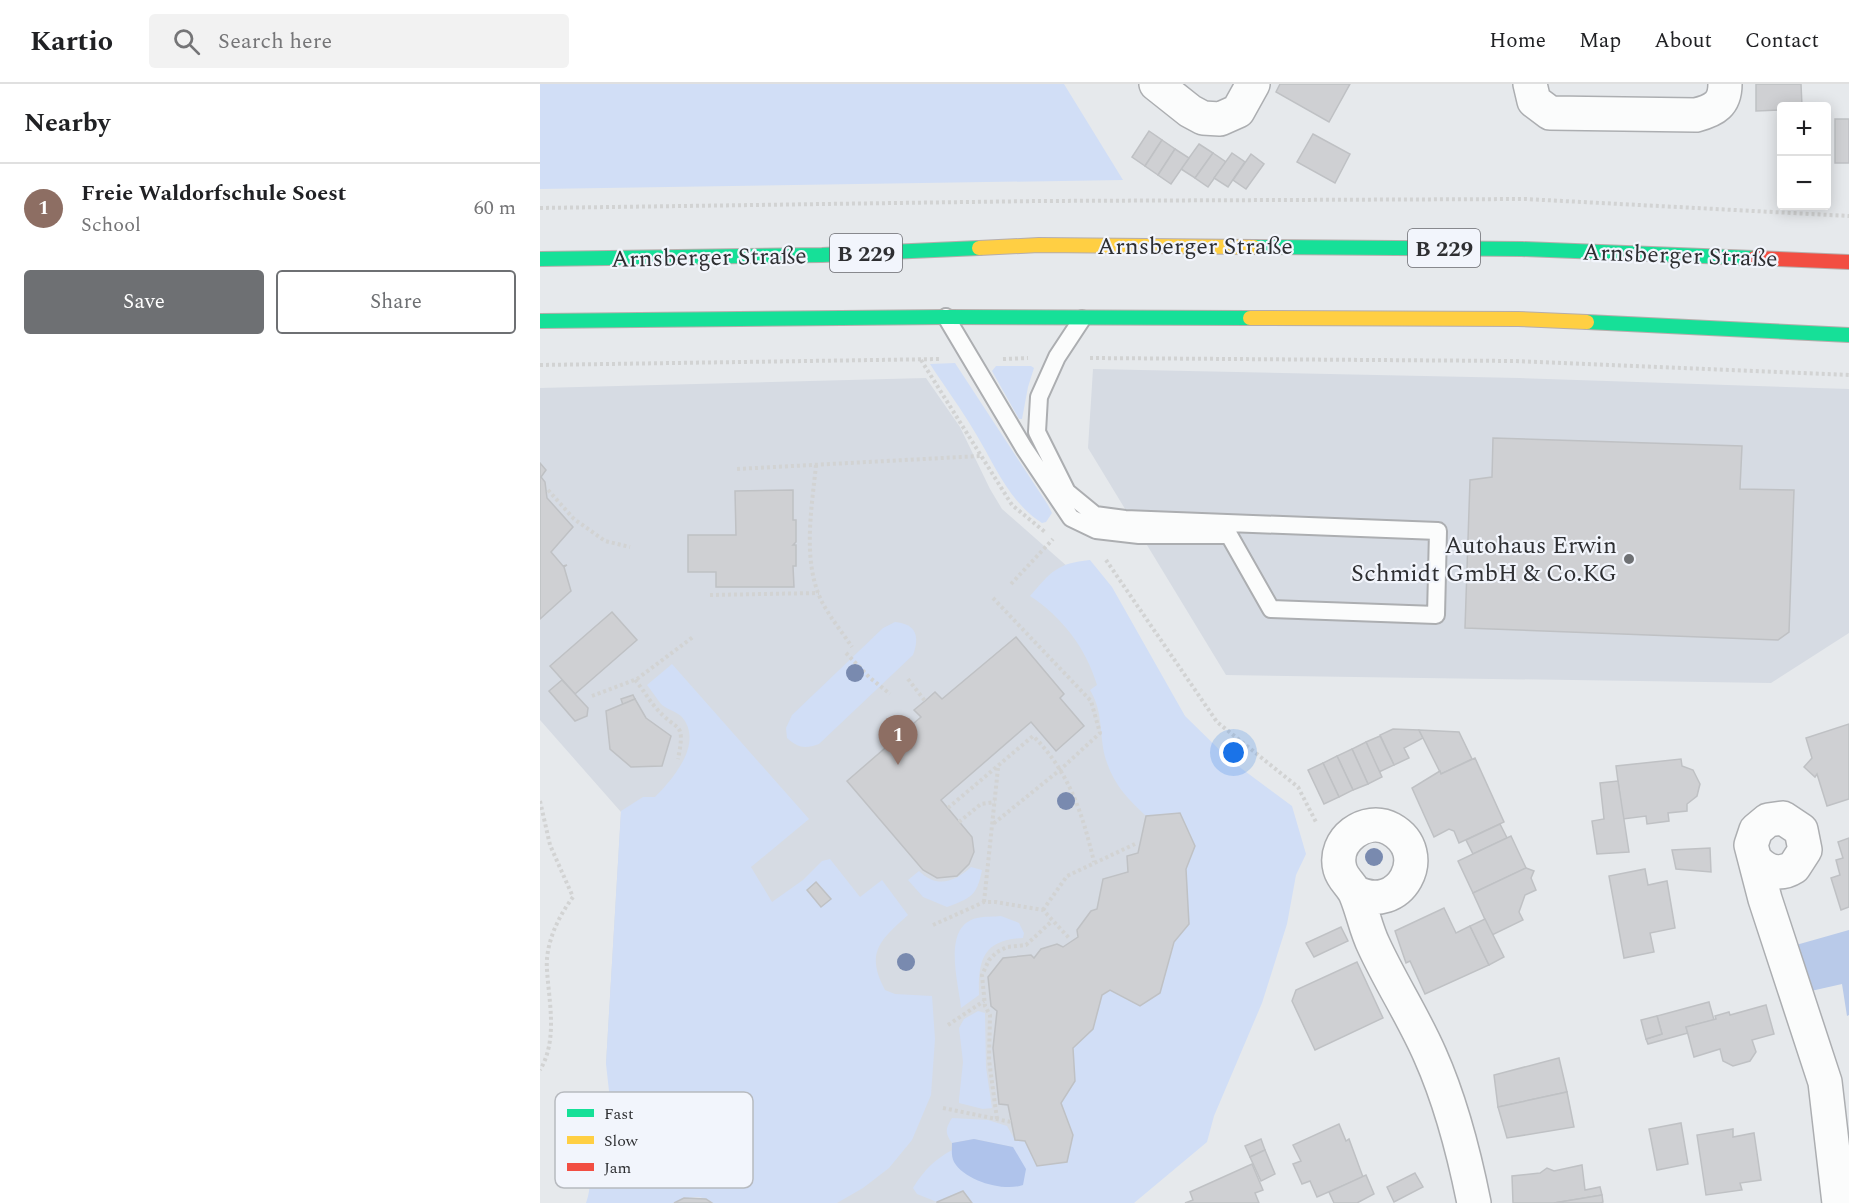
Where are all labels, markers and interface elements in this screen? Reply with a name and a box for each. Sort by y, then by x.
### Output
search box [149,14,569,68]
text: Kartio [30,20,113,63]
icon: search [170,25,203,58]
text: Search here [218,25,332,58]
text: Home [1489,25,1546,57]
text: Map [1579,25,1621,57]
text: About [1654,25,1712,57]
text: Contact [1745,25,1819,57]
map controls [1777,102,1831,210]
button: + [1777,102,1831,156]
text: Nearby [24,103,110,143]
button: − [1777,156,1831,210]
text: Freie Waldorfschule Soest [81,177,346,210]
text: 1 [38,193,49,223]
text: 60 m [474,193,516,223]
text: School [81,210,141,240]
street label: Arnsberger Straße [1097,229,1293,265]
road number: B 229 [1408,229,1480,267]
road number: B 229 [830,234,902,272]
street label: Arnsberger Straße [1582,235,1778,277]
street label: Arnsberger Straße [611,238,807,278]
button: Save [24,270,264,334]
button: Share [276,270,516,334]
place label: Autohaus Erwin Schmidt GmbH & Co.KG [1351,528,1617,592]
marker: Autohaus Erwin Schmidt GmbH & Co.KG [1622,552,1636,566]
pin: 1 [878,716,918,765]
your location [1219,738,1248,767]
legend [555,1092,753,1188]
text: Fast [604,1102,634,1126]
text: Slow [604,1129,639,1153]
text: Jam [604,1156,632,1180]

